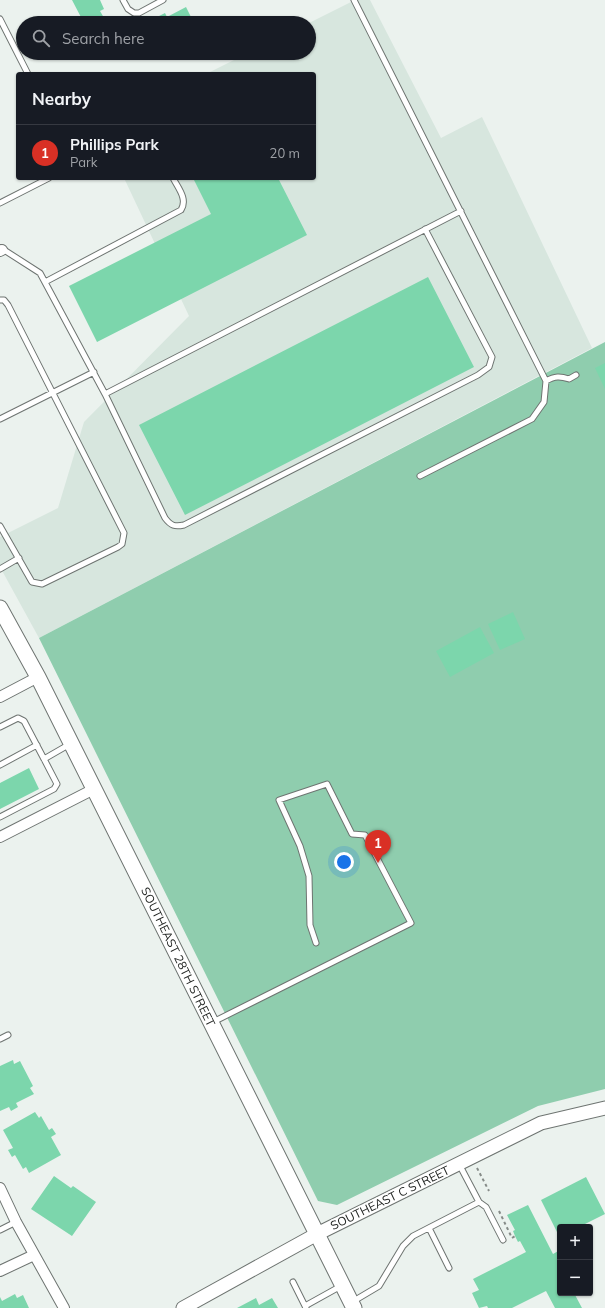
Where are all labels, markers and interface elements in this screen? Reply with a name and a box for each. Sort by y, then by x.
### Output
search box [16,16,316,60]
icon: search [30,27,52,49]
text: Search here [62,29,144,48]
text: Nearby [32,88,91,109]
text: Phillips Park [70,135,159,154]
text: 1 [41,145,49,161]
text: 20 m [270,145,300,161]
text: Park [70,154,97,170]
pin: 1 [365,830,391,863]
your location [334,852,354,872]
street label: SOUTHEAST 28TH STREET [138,885,219,1030]
street label: SOUTHEAST C STREET [328,1162,452,1233]
map controls [557,1224,593,1296]
button: + [557,1224,593,1260]
button: − [557,1260,593,1296]

